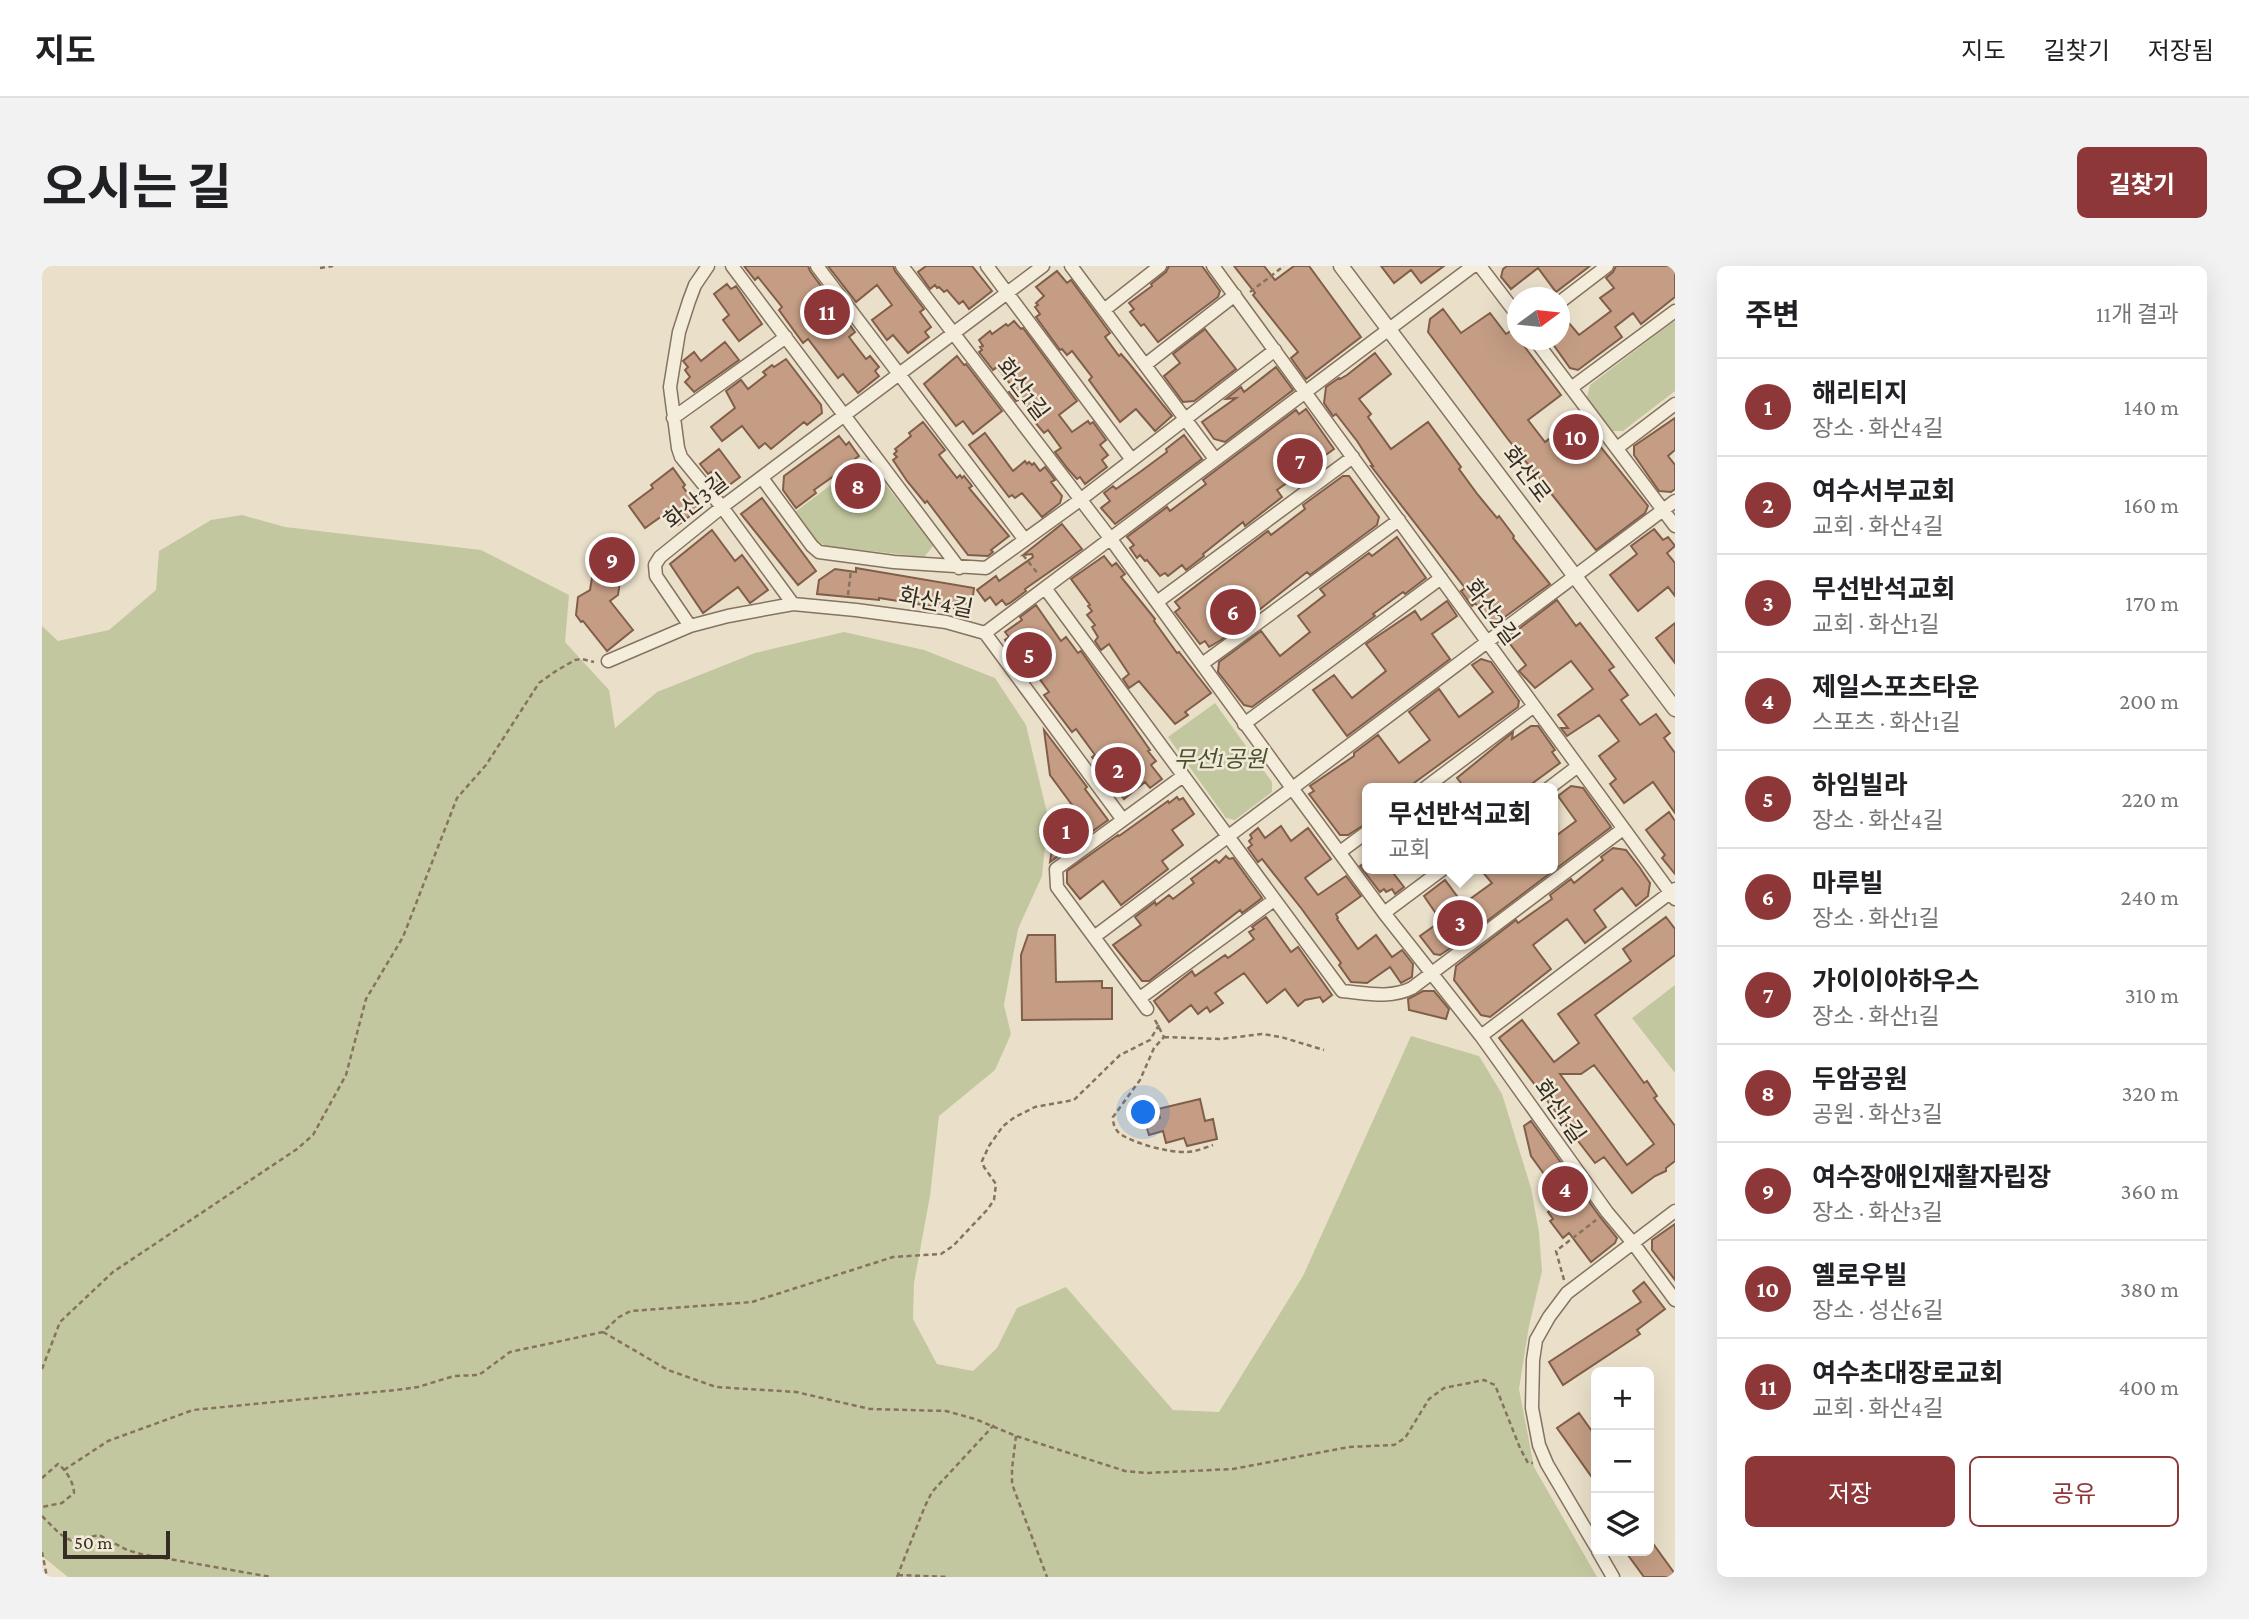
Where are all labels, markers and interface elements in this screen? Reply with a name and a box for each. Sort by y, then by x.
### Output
text: 지도 [35,32,96,69]
text: 지도 [1961,37,2006,64]
text: 길찾기 [2044,37,2110,64]
text: 저장됨 [2148,37,2214,64]
button: 길찾기 [2077,147,2207,218]
text: 오시는 길 [42,160,232,215]
pin: 11 [804,286,850,338]
north arrow [1507,287,1570,350]
text: 주변 [1745,298,1800,331]
text: 11개 결과 [2096,301,2179,327]
street label: 화산1길 [991,353,1055,425]
text: 해리티지 [1812,379,1908,408]
text: 1 [1764,394,1772,420]
text: 140 m [2124,394,2179,420]
pin: 10 [1553,411,1599,463]
text: 장소 · 화산4길 [1812,415,1944,441]
pin: 7 [1277,435,1323,487]
street label: 화산로 [1498,441,1556,507]
pin: 8 [835,460,881,512]
street label: 화산3길 [659,468,733,534]
text: 여수서부교회 [1812,477,1956,506]
text: 2 [1762,492,1774,518]
text: 160 m [2124,492,2179,518]
text: 교회 · 화산4길 [1812,513,1944,539]
pin: 9 [589,534,635,586]
street label: 화산2길 [1460,574,1524,650]
text: 무선반석교회 [1812,575,1956,604]
street label: 화산4길 [897,582,975,622]
pin: 6 [1210,586,1256,638]
text: 3 [1762,590,1774,616]
text: 170 m [2125,590,2179,616]
text: 교회 · 화산1길 [1812,611,1940,637]
pin: 5 [1006,629,1052,681]
text: 제일스포츠타운 [1812,673,1979,702]
text: 4 [1762,688,1774,714]
text: 200 m [2119,688,2179,714]
text: 스포츠 · 화산1길 [1812,709,1961,735]
pin: 2 [1095,744,1141,796]
park label: 무선1공원 [1174,746,1268,772]
text: 하임빌라 [1812,771,1908,800]
popup [1362,783,1558,874]
text: 5 [1762,786,1774,812]
text: 220 m [2121,786,2179,812]
text: 무선반석교회 [1388,800,1532,829]
pin: 1 [1043,805,1089,857]
text: 장소 · 화산4길 [1812,807,1944,833]
text: 교회 [1388,836,1431,862]
text: 마루빌 [1812,869,1884,898]
text: 6 [1762,884,1774,910]
text: 240 m [2120,884,2179,910]
pin: 3 [1437,897,1483,949]
text: 장소 · 화산1길 [1812,905,1940,931]
text: 가이이아하우스 [1812,967,1979,996]
text: 7 [1762,982,1774,1008]
text: 310 m [2125,982,2179,1008]
text: 장소 · 화산1길 [1812,1003,1940,1029]
text: 두암공원 [1812,1065,1908,1094]
street label: 화산1길 [1529,1074,1591,1148]
text: 8 [1761,1080,1775,1106]
text: 320 m [2121,1080,2179,1106]
your location [1126,1095,1160,1129]
text: 공원 · 화산3길 [1812,1101,1943,1127]
pin: 4 [1542,1163,1588,1215]
text: 여수장애인재활자립장 [1812,1163,2051,1192]
text: 9 [1762,1178,1774,1204]
text: 360 m [2121,1178,2179,1204]
text: 장소 · 화산3길 [1812,1199,1943,1225]
text: 옐로우빌 [1812,1261,1908,1290]
text: 10 [1757,1276,1779,1302]
text: 380 m [2120,1276,2179,1302]
text: 장소 · 성산6길 [1812,1297,1944,1323]
text: 여수초대장로교회 [1812,1359,2003,1388]
map controls [1591,1367,1654,1556]
button: + [1591,1367,1654,1430]
text: 11 [1759,1374,1777,1400]
text: 400 m [2118,1374,2179,1400]
text: 교회 · 화산4길 [1812,1395,1944,1421]
button: − [1591,1430,1654,1493]
button: 저장 [1745,1456,1955,1527]
button: 공유 [1969,1456,2179,1527]
button: layers [1591,1493,1654,1556]
scale bar [63,1528,170,1560]
text: 50 m [74,1532,113,1553]

